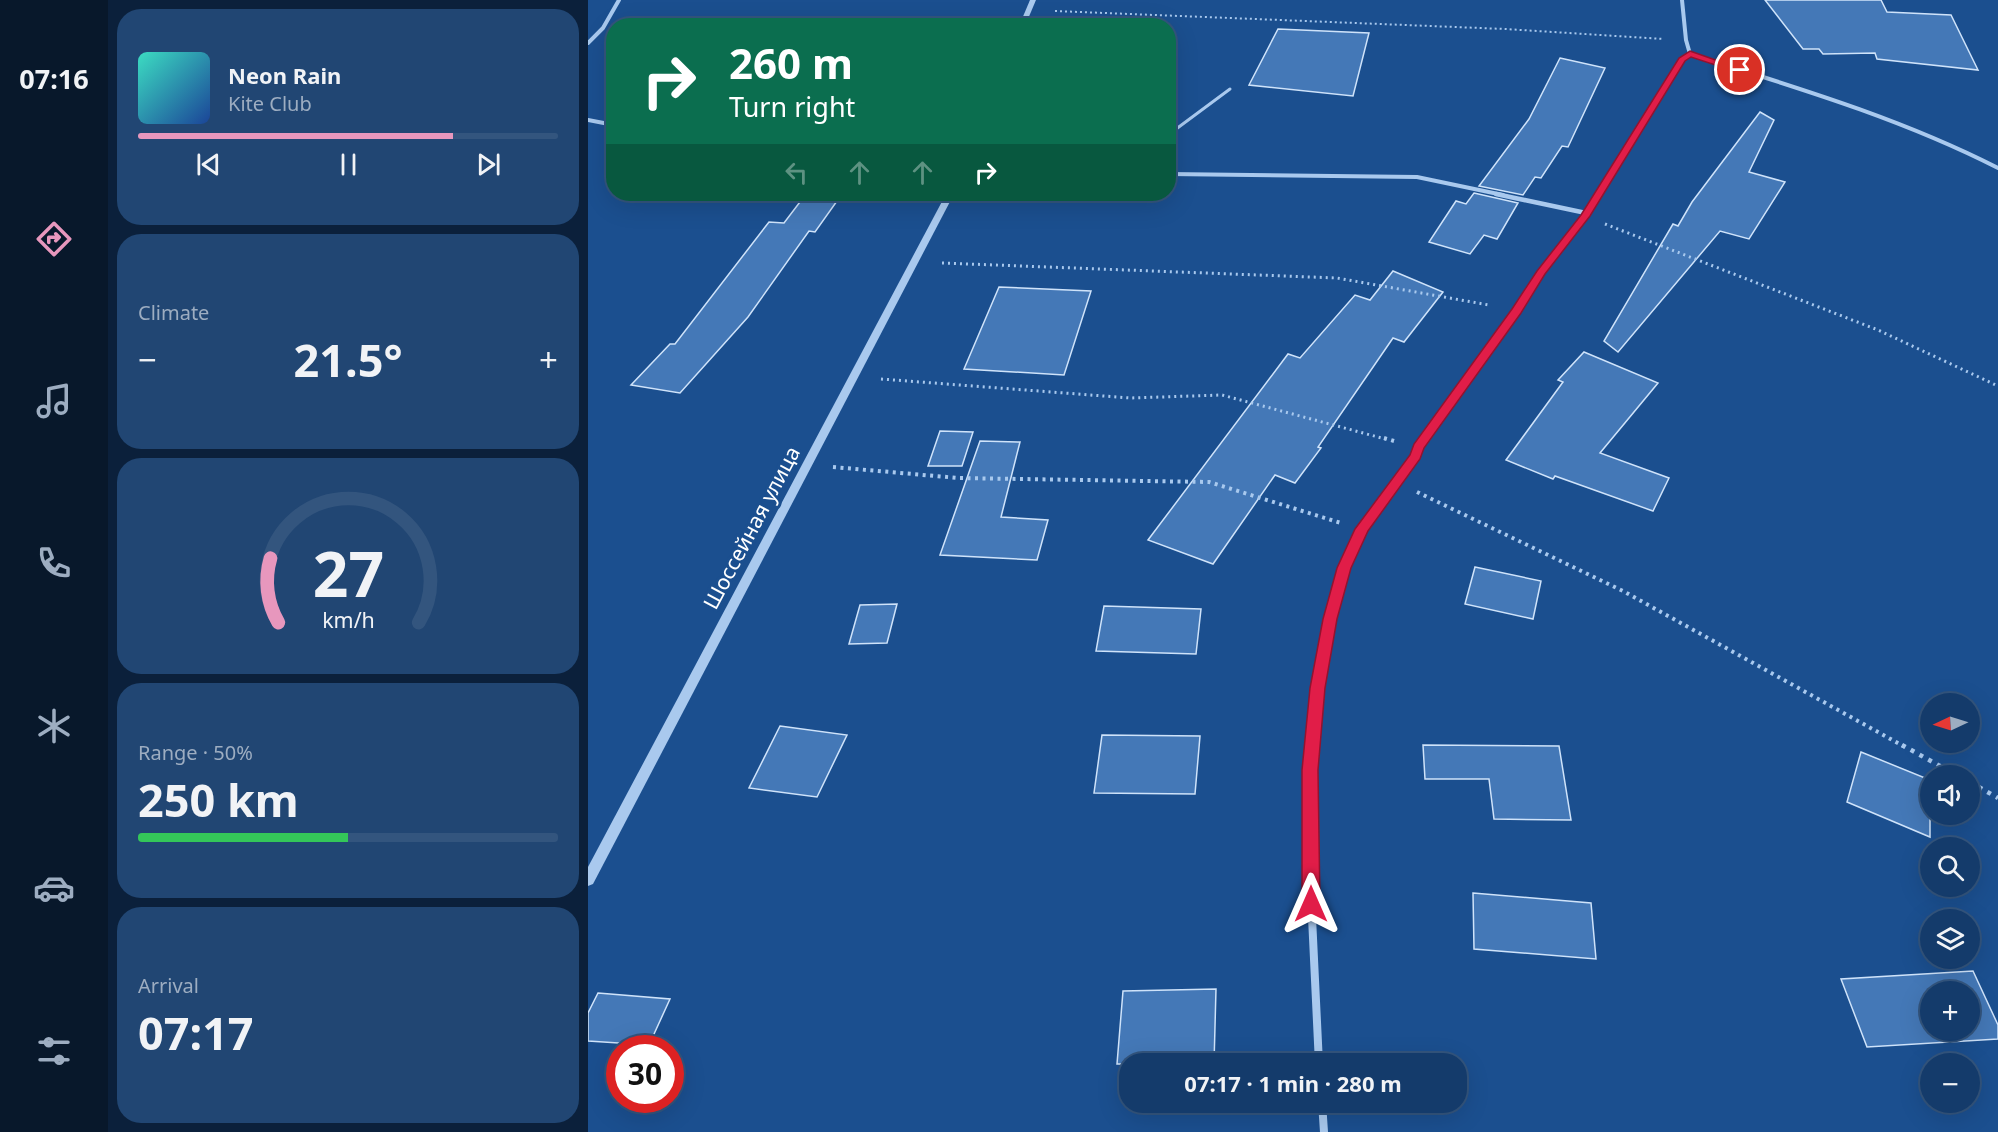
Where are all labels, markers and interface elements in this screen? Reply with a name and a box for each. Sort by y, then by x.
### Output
text: 260 m [729,34,853,91]
icon: right [630,42,708,120]
pin [1714,44,1765,95]
icon: arrive [1723,53,1756,86]
text: 07:16 [19,60,89,97]
text: Neon Rain [228,60,341,90]
text: Turn right [729,88,855,125]
text: Kite Club [228,90,312,117]
icon: previous [192,148,225,181]
icon: pause [332,148,365,181]
icon: next [472,148,505,181]
icon: left [780,156,813,189]
icon: ahead [843,156,876,189]
icon: ahead [906,156,939,189]
icon: right [969,156,1002,189]
icon: directions [33,218,75,260]
text: Climate [138,299,209,326]
text: 21.5° [294,329,402,390]
text: − [138,337,157,382]
text: + [539,337,558,382]
icon: music [33,380,75,422]
street label: Шоссейная улица [696,441,806,614]
text: 27 [312,530,384,615]
icon: phone [33,542,75,584]
text: km/h [322,605,374,634]
north arrow [1920,693,1980,753]
map controls [1920,693,1980,1113]
icon: climate [33,705,75,747]
text: Range · 50% [138,739,253,766]
button: sound [1920,765,1980,825]
text: 250 km [138,769,299,830]
button: search [1920,837,1980,897]
icon: car [33,867,75,909]
position arrow [1279,872,1343,936]
button: layers [1920,909,1980,969]
text: Arrival [138,972,199,999]
button: + [1920,981,1980,1041]
text: 07:17 [138,1002,254,1063]
icon: filters [33,1030,75,1072]
speed limit sign: 30 [606,1035,684,1113]
button: − [1920,1053,1980,1113]
text: 07:17 · 1 min · 280 m [1184,1068,1402,1098]

